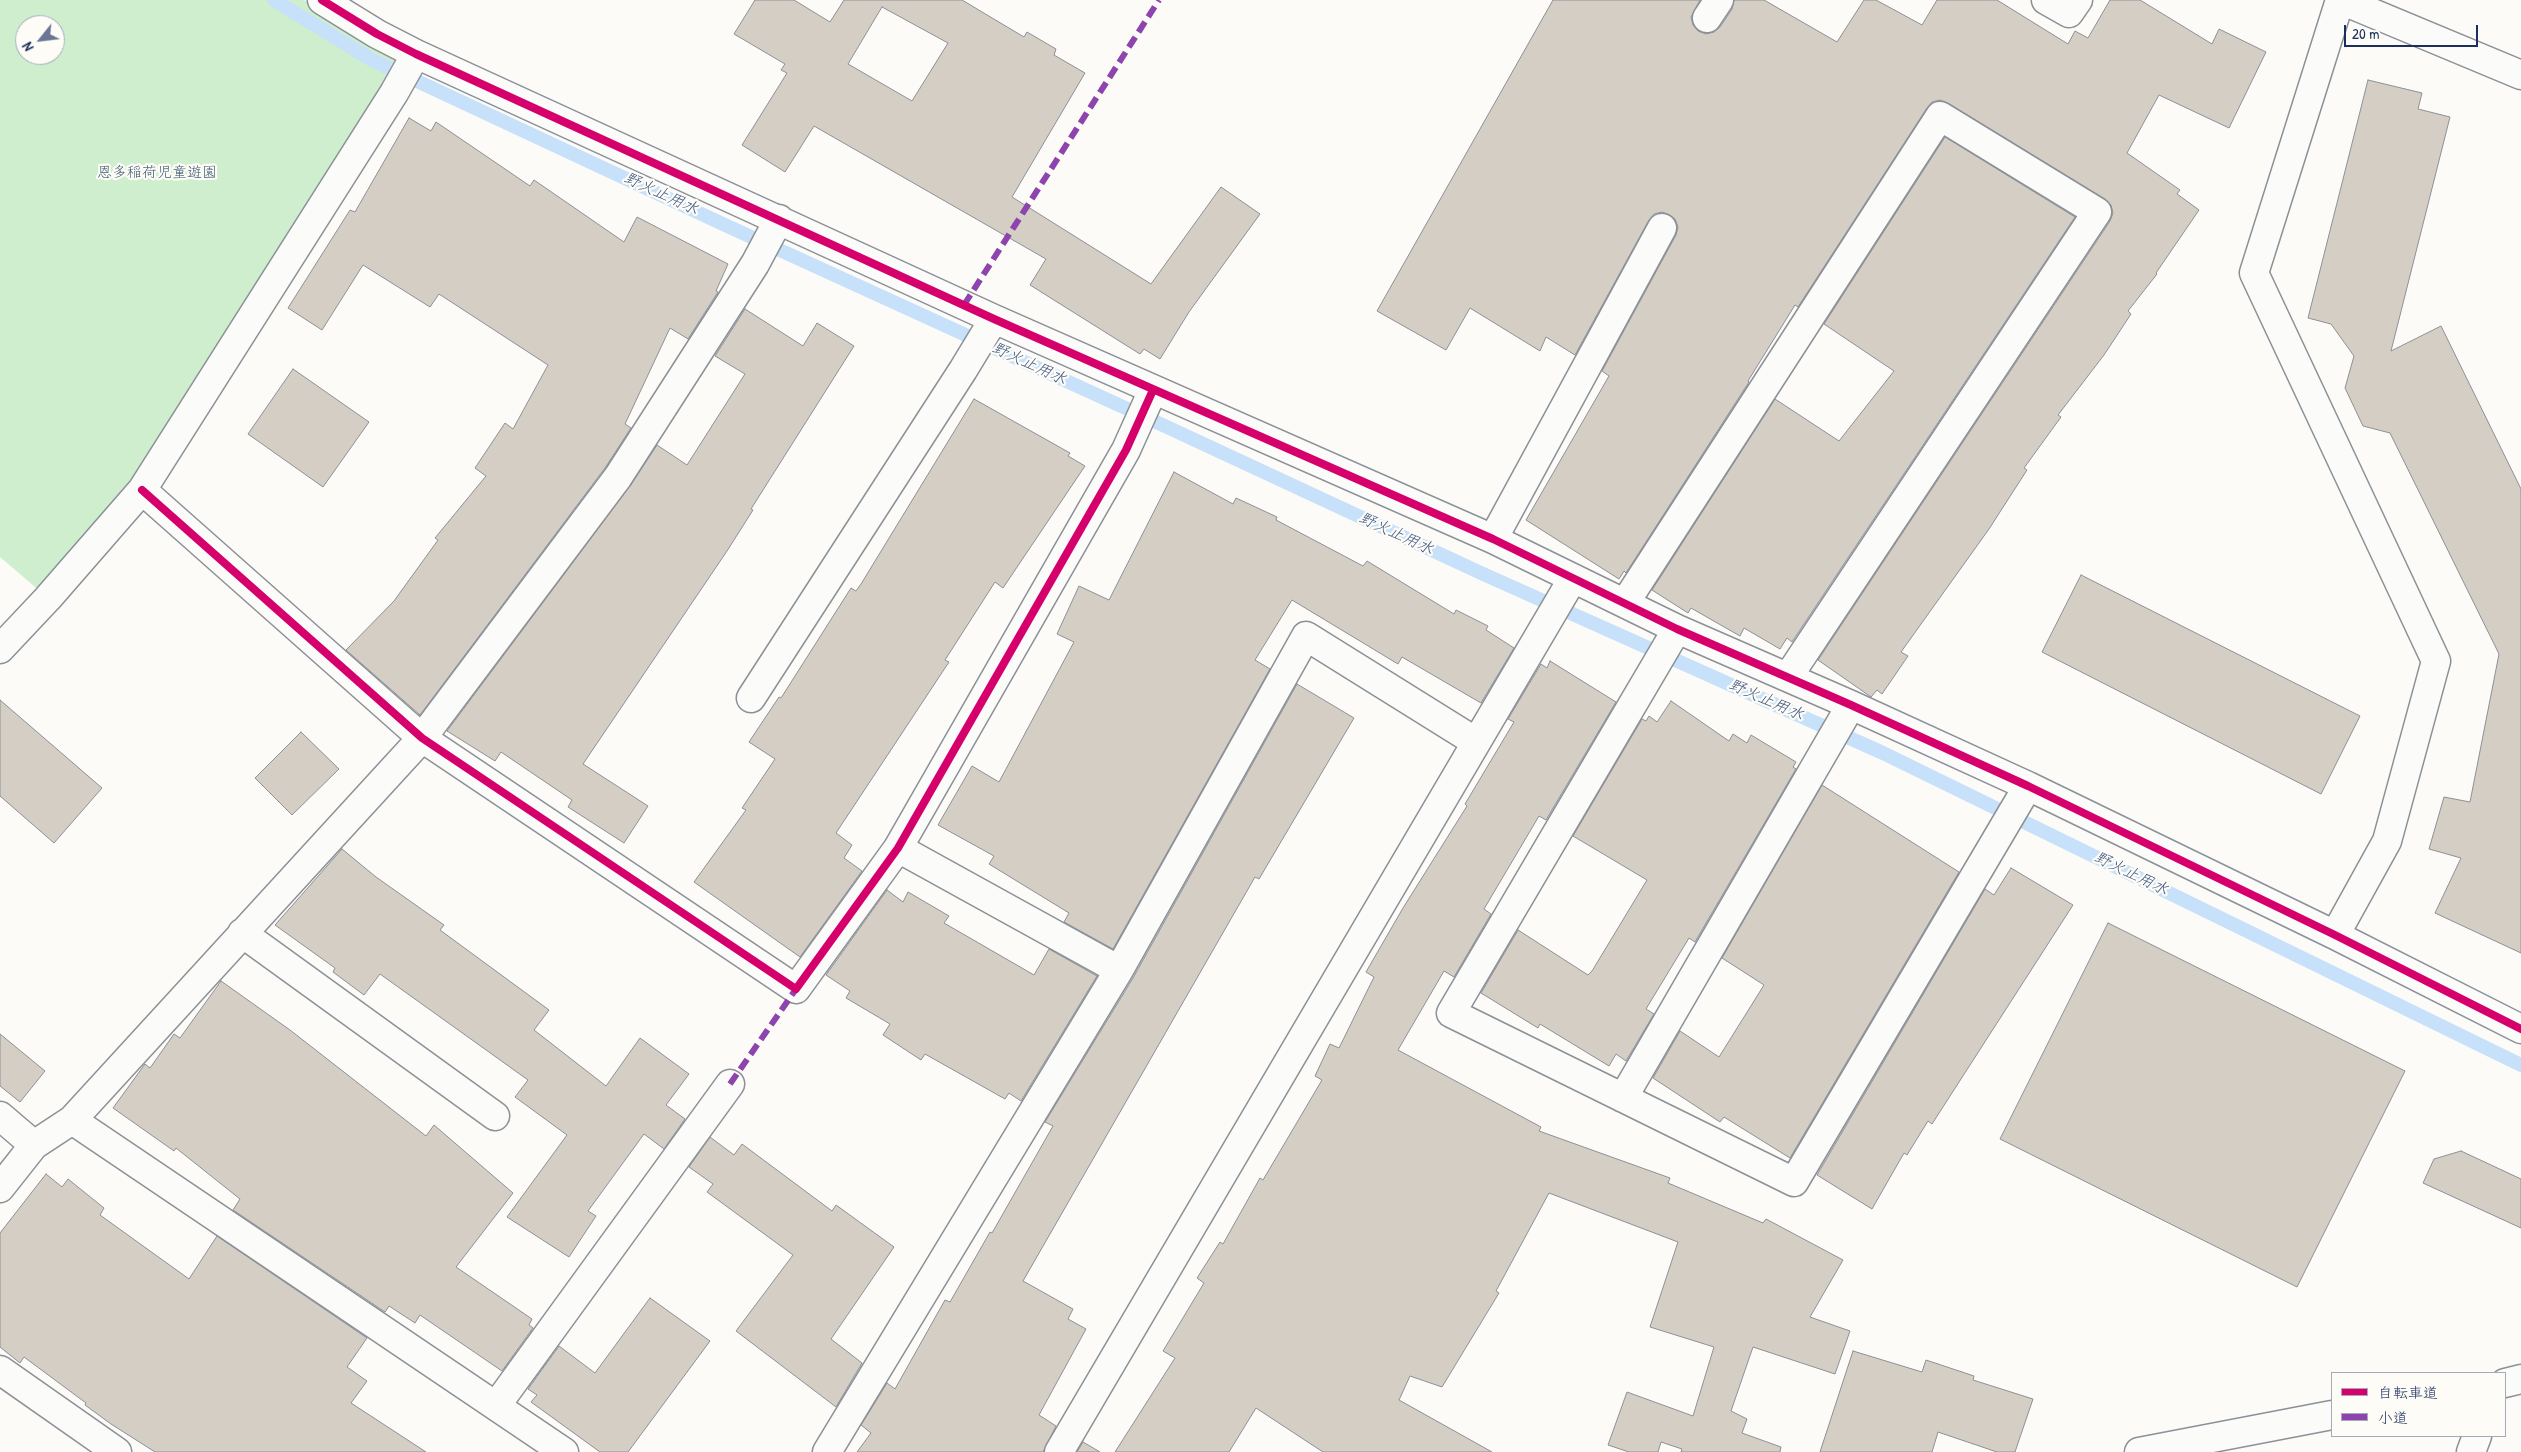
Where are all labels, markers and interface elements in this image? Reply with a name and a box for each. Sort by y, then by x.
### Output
north arrow [15,15,65,65]
scale bar [2346,15,2480,47]
text: 20 m [2352,23,2379,44]
text: N [17,39,37,55]
park label: 恩多稲荷児童遊園 [97,164,217,182]
water label: 野火止用水 [621,168,701,220]
water label: 野火止用水 [989,338,1069,390]
water label: 野火止用水 [1356,508,1436,560]
water label: 野火止用水 [1726,675,1806,725]
water label: 野火止用水 [2091,848,2171,900]
legend [2331,1372,2506,1437]
text: 自転車道 [2378,1382,2438,1403]
text: 小道 [2378,1407,2408,1428]

